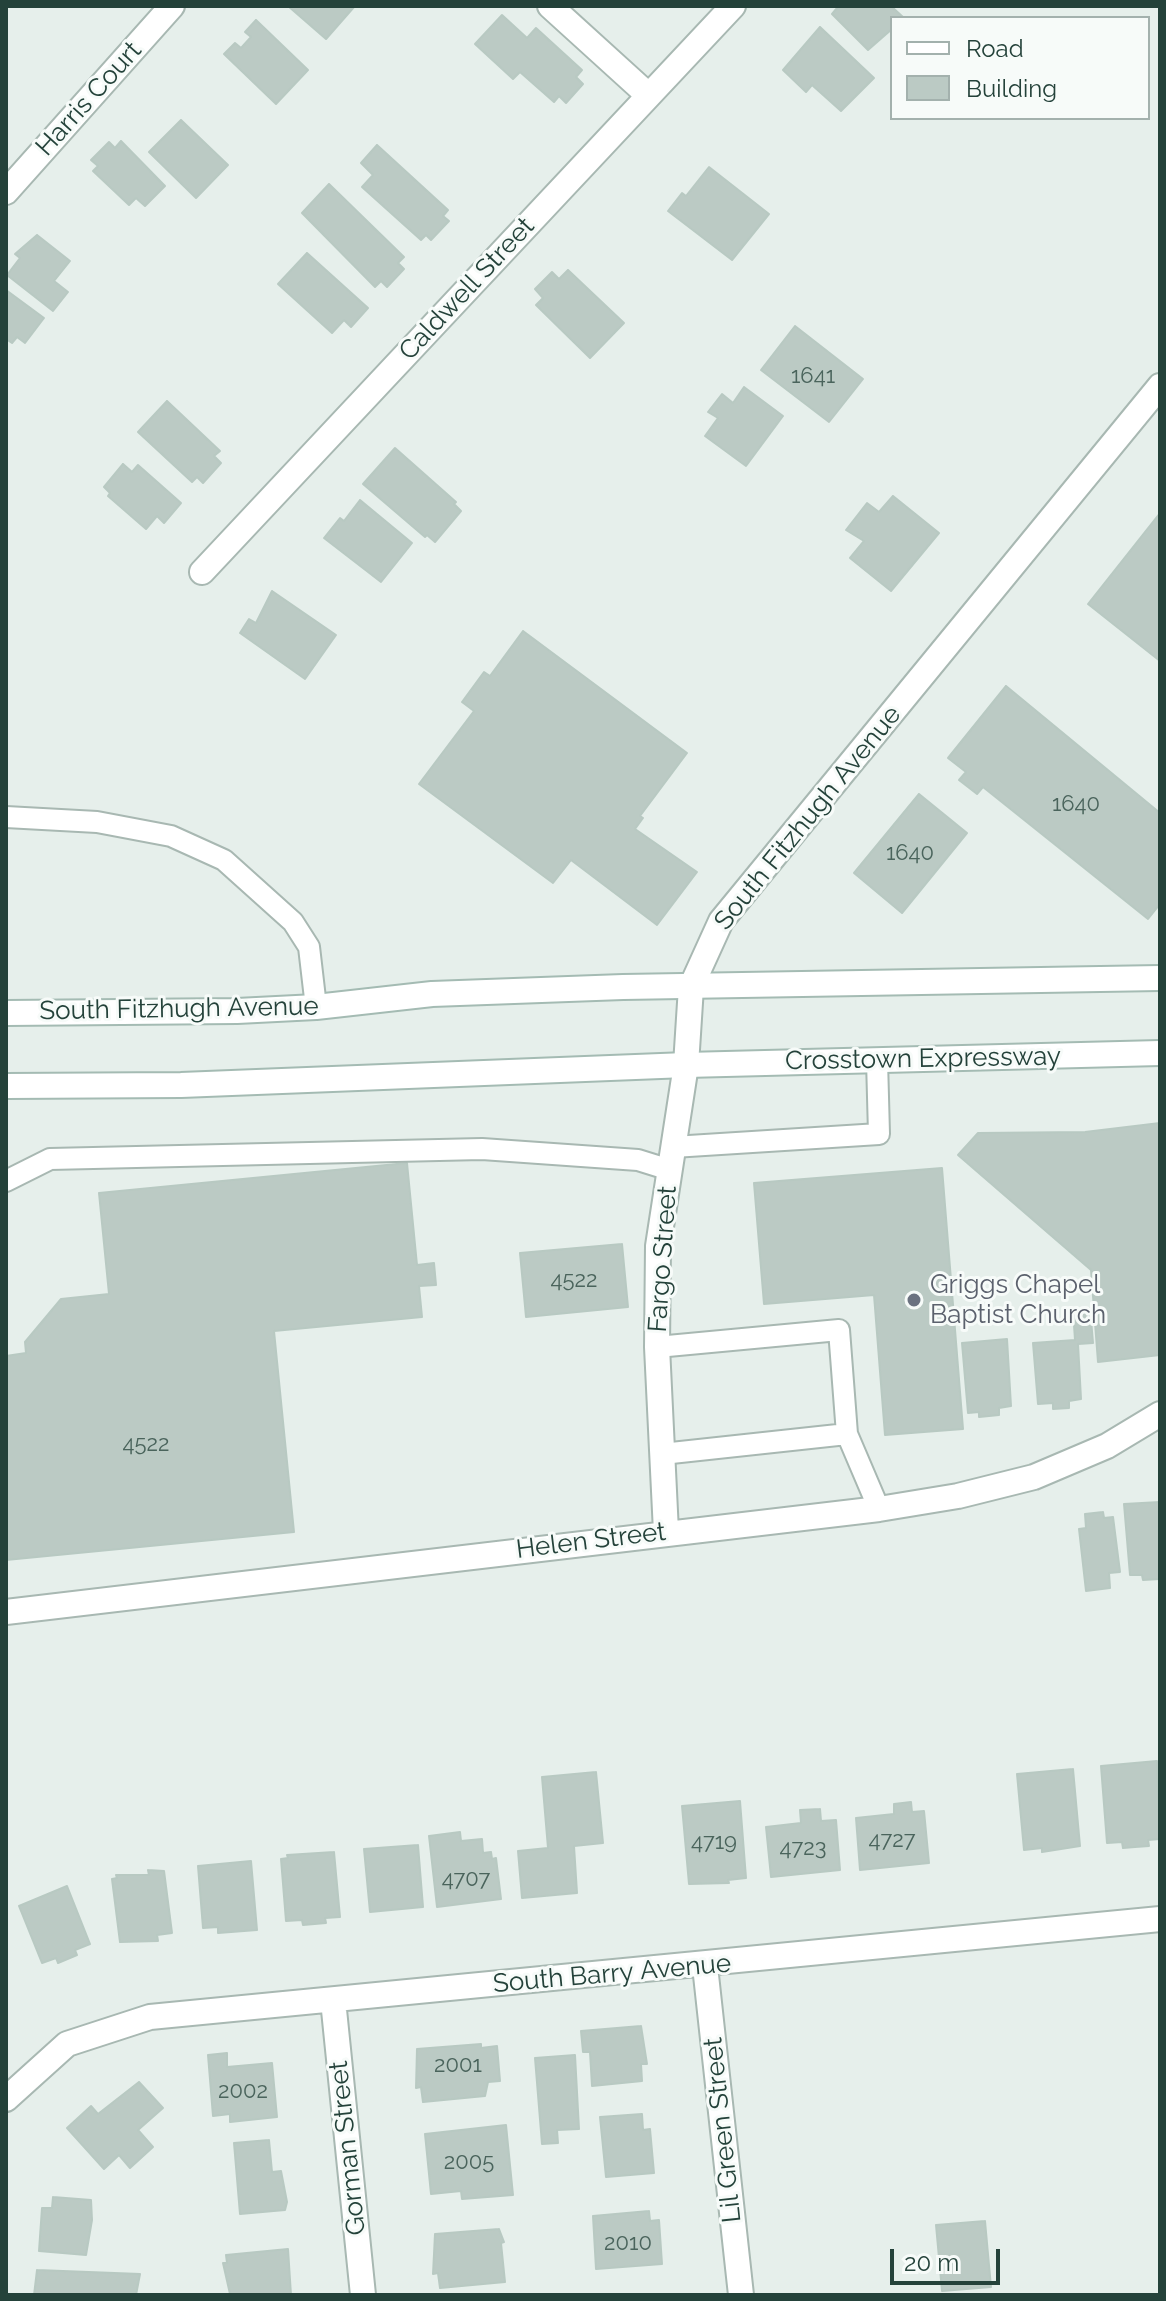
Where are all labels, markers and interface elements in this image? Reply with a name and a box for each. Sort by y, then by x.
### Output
legend [890,16,1150,120]
text: Road [966,34,1024,63]
street label: Harris Court [30,35,148,163]
text: Building [966,74,1057,103]
street label: Caldwell Street [393,211,541,367]
house number: 1641 [791,363,835,389]
street label: South Fitzhugh Avenue [708,700,908,936]
house number: 1640 [1052,791,1100,817]
house number: 1640 [886,840,934,866]
street label: South Fitzhugh Avenue [39,991,319,1027]
street label: Crosstown Expressway [785,1041,1061,1077]
street label: Fargo Street [642,1185,684,1333]
house number: 4522 [551,1267,597,1293]
place label: Griggs Chapel Baptist Church [930,1269,1106,1330]
marker: Griggs Chapel Baptist Church [905,1291,923,1309]
house number: 4522 [123,1431,169,1457]
street label: Helen Street [514,1516,668,1566]
house number: 4727 [869,1827,915,1853]
house number: 4719 [691,1829,737,1855]
house number: 4723 [780,1835,826,1861]
house number: 4707 [442,1866,490,1892]
street label: South Barry Avenue [492,1948,732,2000]
street label: Lil Green Street [698,2036,748,2224]
house number: 2001 [434,2052,482,2078]
street label: Gorman Street [323,2059,373,2237]
house number: 2002 [218,2078,268,2104]
house number: 2005 [444,2149,494,2175]
house number: 2010 [604,2230,652,2256]
scale bar [894,2233,1004,2283]
text: 20 m [904,2248,959,2277]

